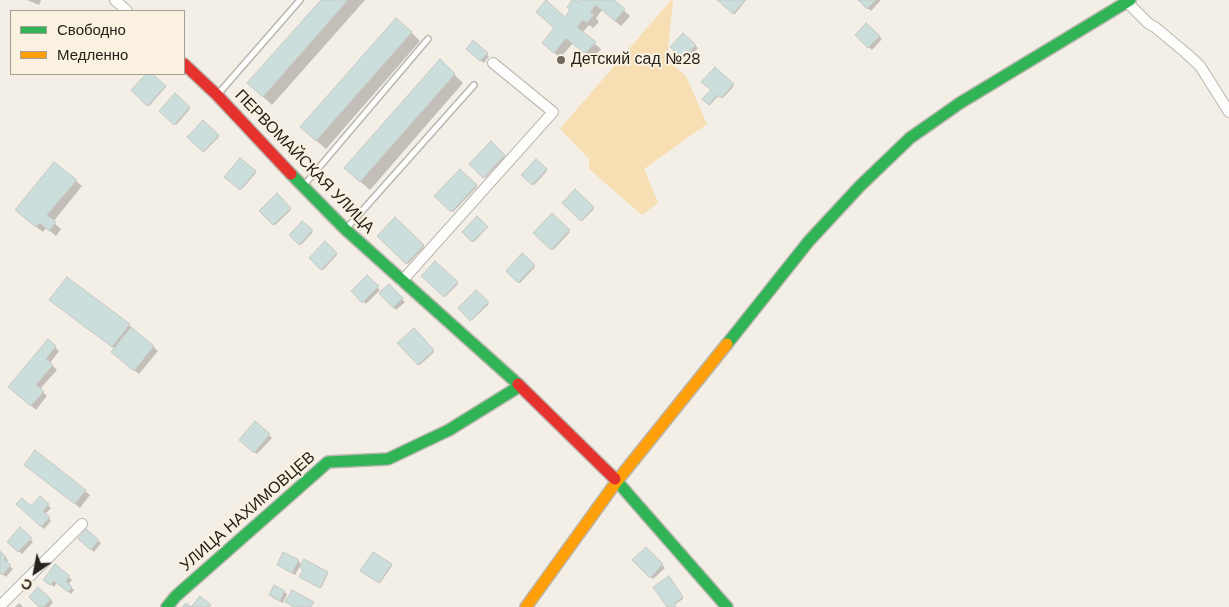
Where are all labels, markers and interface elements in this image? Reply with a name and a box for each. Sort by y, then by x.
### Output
legend [10,10,185,75]
text: Свободно [57,20,126,40]
text: Медленно [57,45,128,65]
place label: Детский сад №28 [571,50,701,70]
marker: Детский сад №28 [555,54,567,66]
street label: ПЕРВОМАЙСКАЯ УЛИЦА [230,86,378,238]
street label: УЛИЦА НАХИМОВЦЕВ [177,448,319,576]
north arrow [10,547,60,597]
text: С [18,574,36,595]

